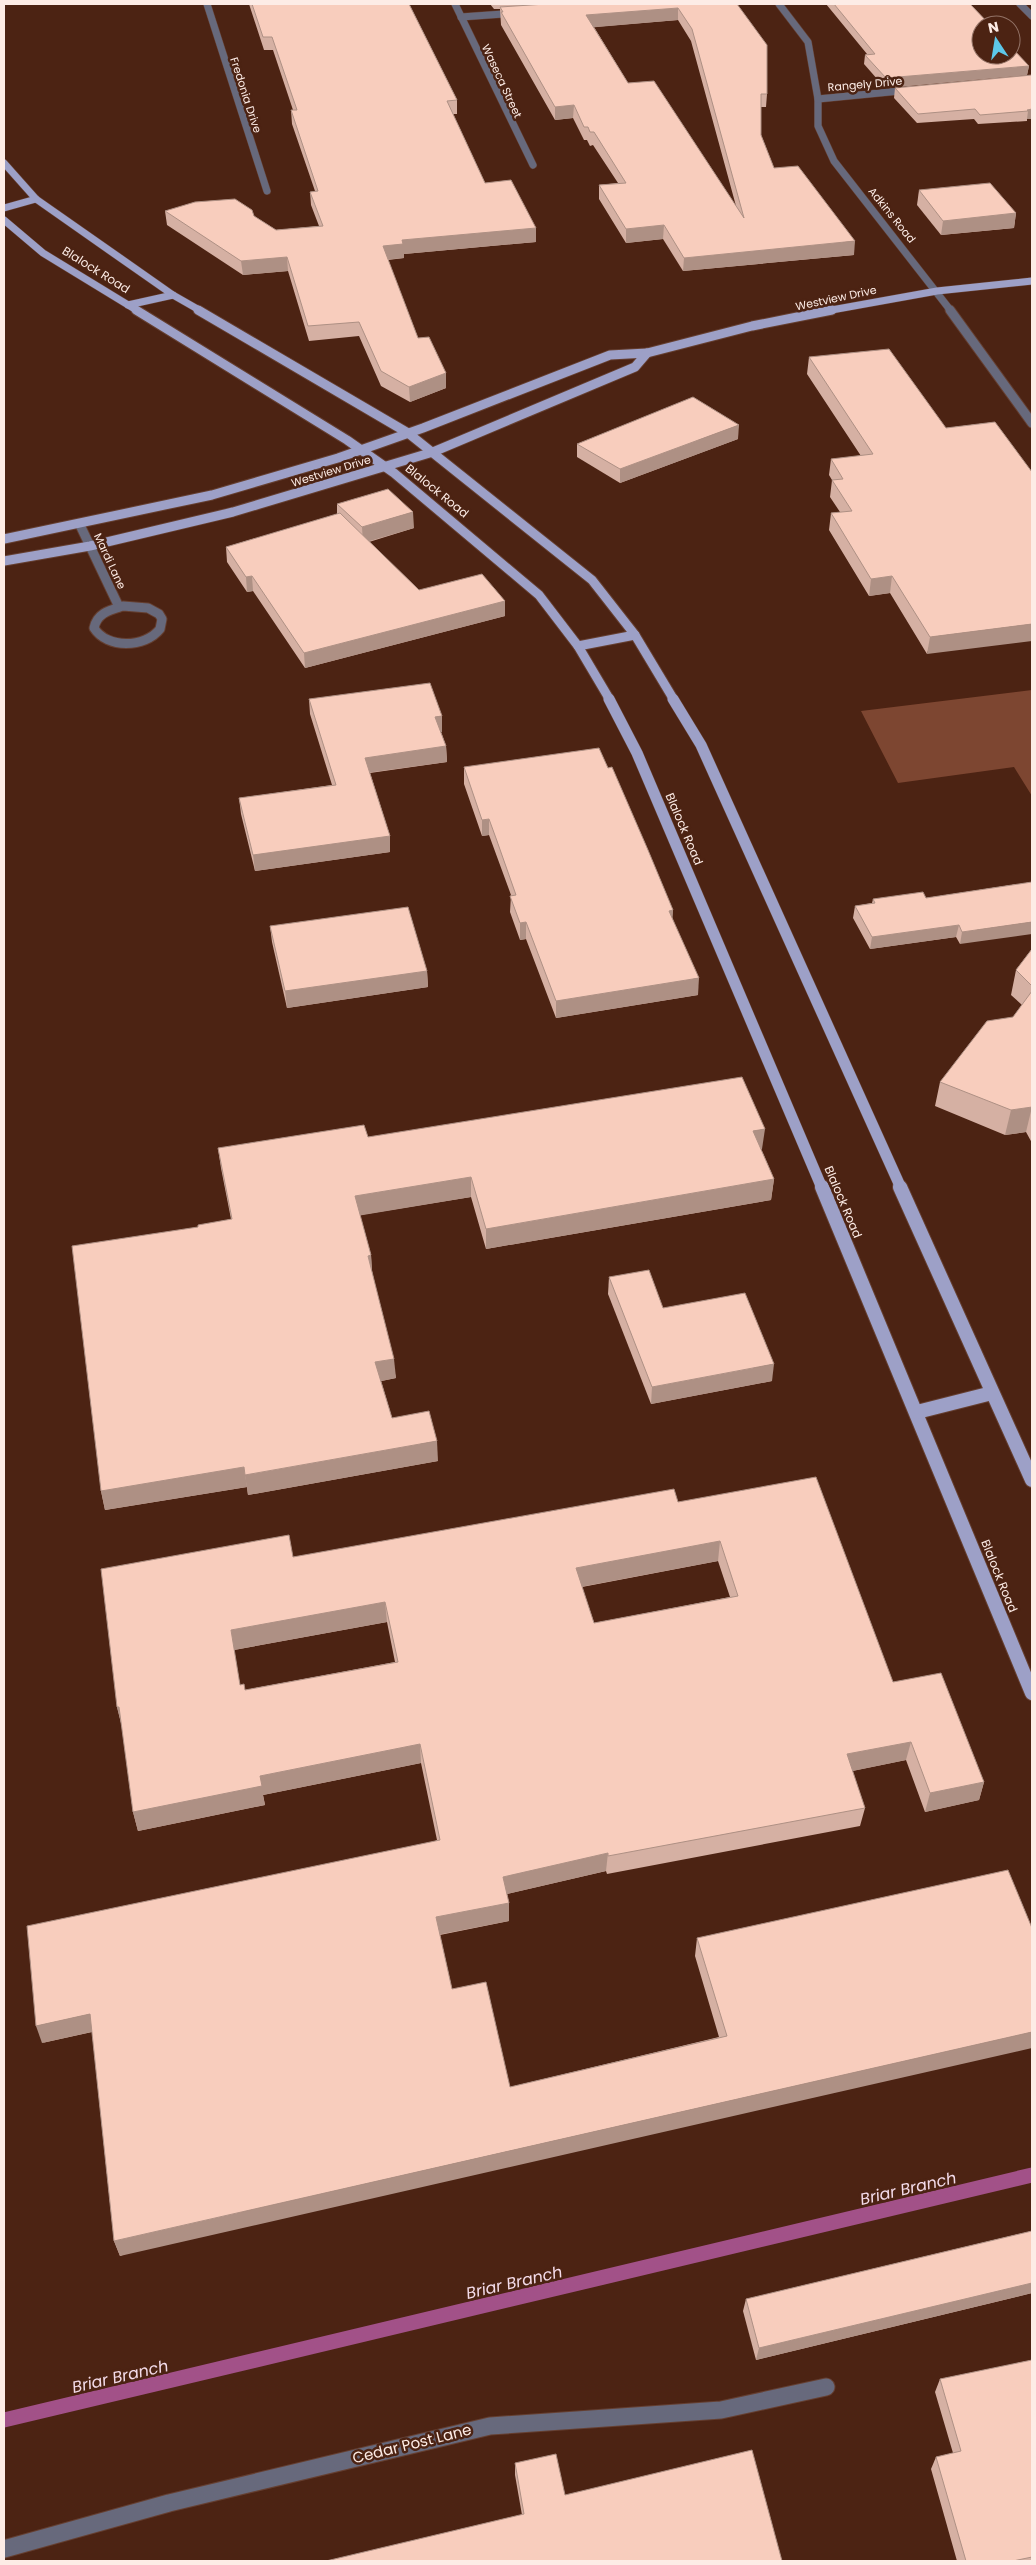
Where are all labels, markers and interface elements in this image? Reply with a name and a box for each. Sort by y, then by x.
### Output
north arrow [971,15,1021,65]
text: N [986,16,1001,38]
street label: Waseca Street [478,41,526,121]
street label: Fredonia Drive [226,55,266,135]
street label: Rangely Drive [827,73,903,95]
street label: Adkins Road [865,184,919,246]
street label: Blalock Road [59,242,133,297]
street label: Westview Drive [794,282,878,314]
street label: Westview Drive [289,451,373,491]
street label: Blalock Road [402,460,473,521]
street label: Mardi Lane [90,530,130,592]
street label: Blalock Road [662,790,707,868]
street label: Blalock Road [821,1163,866,1241]
street label: Blalock Road [977,1537,1022,1615]
water label: Briar Branch [858,2166,958,2211]
water label: Briar Branch [464,2260,564,2305]
water label: Briar Branch [70,2354,170,2399]
street label: Cedar Post Lane [350,2419,474,2468]

